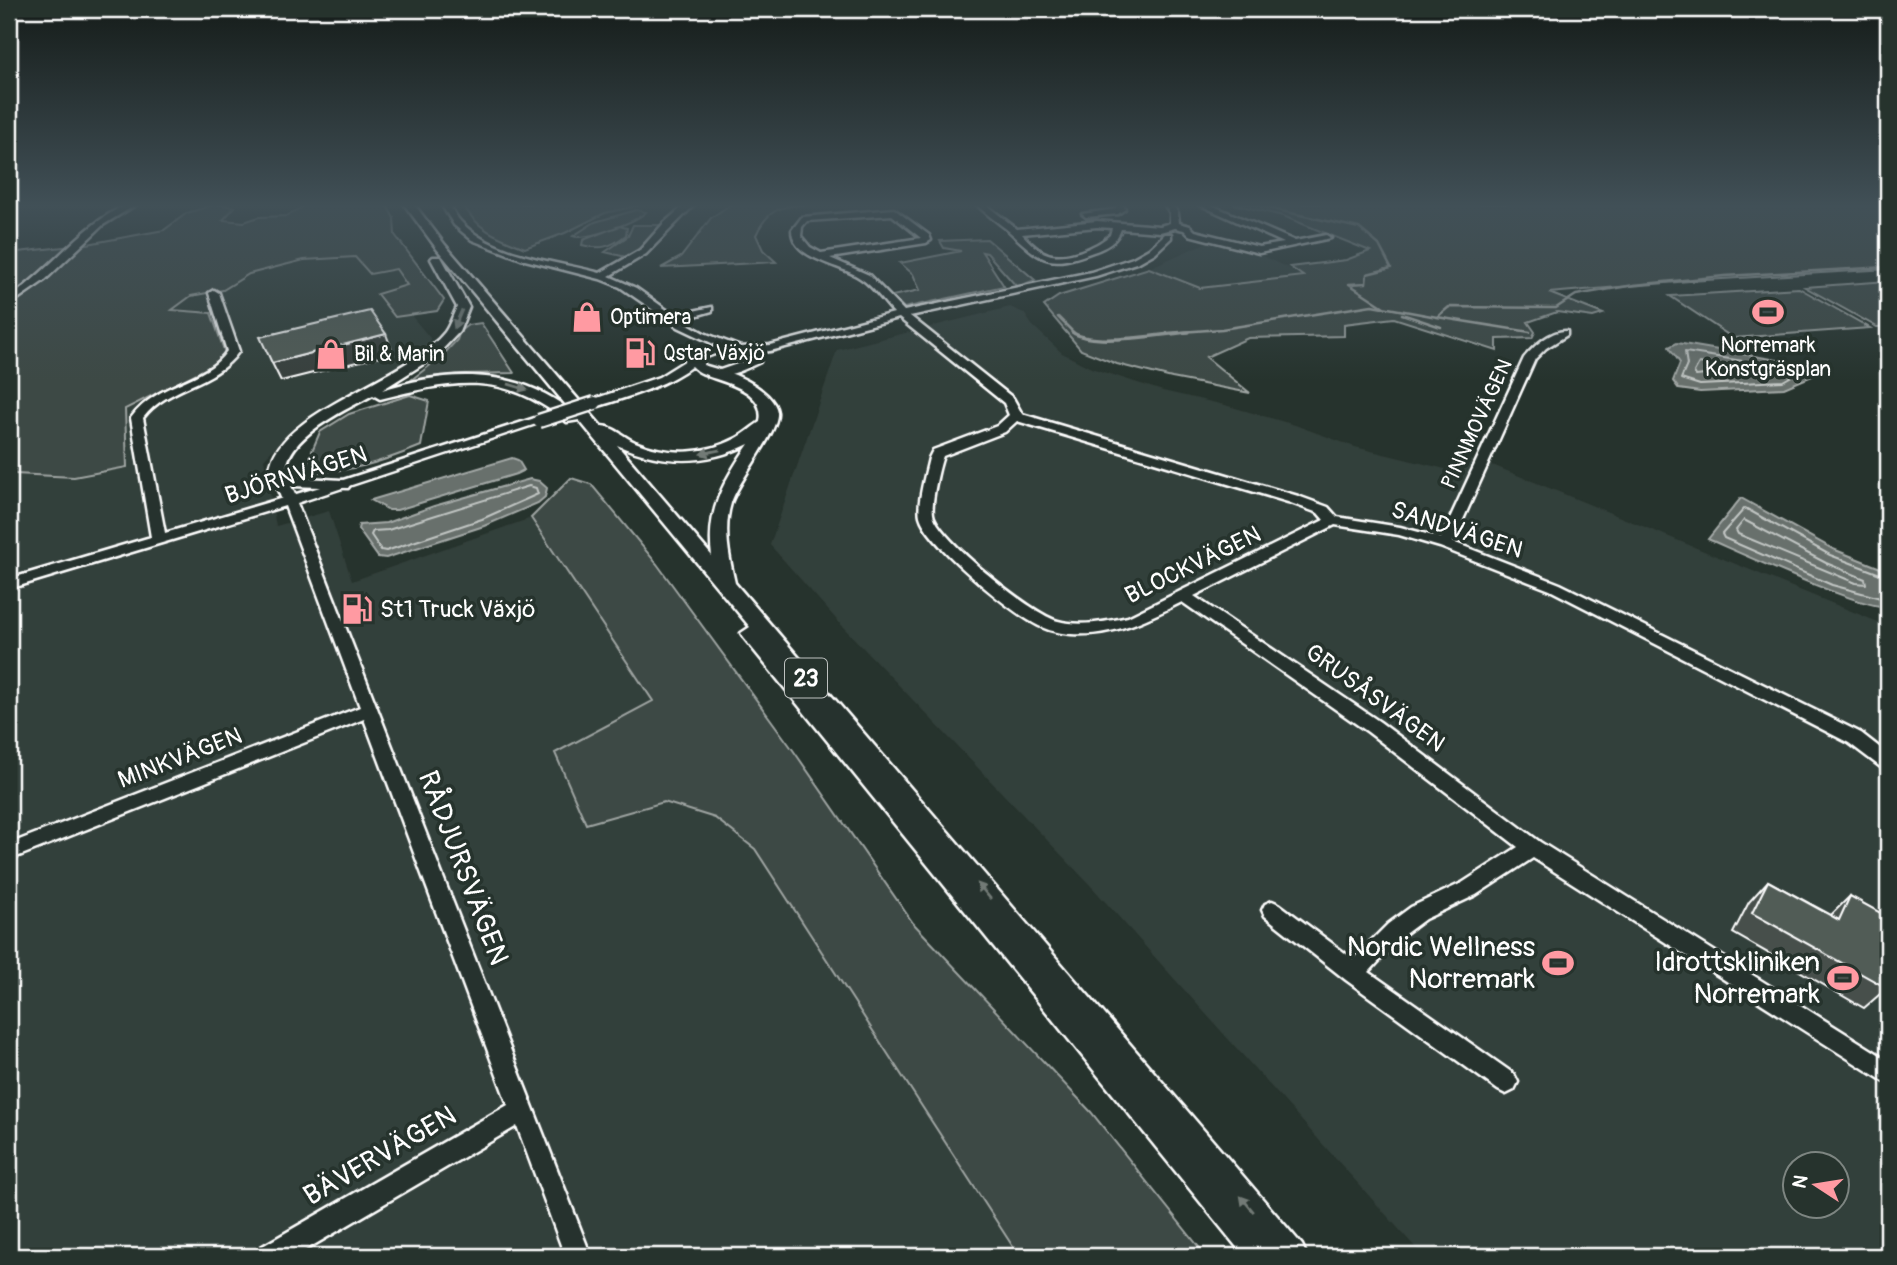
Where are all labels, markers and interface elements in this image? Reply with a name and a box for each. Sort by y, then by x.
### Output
sports icon: Norremark Konstgräsplan [1751,295,1785,329]
shop icon: Optimera [570,300,604,334]
place label: Optimera [610,304,691,331]
one-way arrow [452,309,464,329]
place label: Norremark Konstgräsplan [1705,332,1831,383]
fuel station icon: Qstar Växjö [623,336,657,370]
shop icon: Bil & Marin [314,337,348,371]
place label: Qstar Växjö [663,340,765,367]
place label: Bil & Marin [354,341,445,368]
street label: PINNMOVÄGEN [1435,355,1519,493]
one-way arrow [508,383,529,393]
street label: BJÖRNVÄGEN [221,440,371,510]
one-way arrow [699,447,721,458]
street label: SANDVÄGEN [1388,495,1526,565]
street label: BLOCKVÄGEN [1120,520,1266,610]
fuel station icon: St1 Truck Växjö [340,592,374,626]
place label: St1 Truck Växjö [380,595,535,624]
street label: GRUSÅSVÄGEN [1300,637,1451,758]
road number: 23 [785,658,827,698]
street label: MINKVÄGEN [114,721,246,795]
street label: RÅDJURSVÄGEN [410,766,516,970]
one-way arrow [977,883,992,900]
place label: Nordic Wellness Norremark [1347,930,1535,997]
place label: Idrottskliniken Norremark [1654,945,1820,1012]
sports icon: Nordic Wellness Norremark [1541,946,1575,980]
sports icon: Idrottskliniken Norremark [1826,961,1860,995]
street label: BÄVERVÄGEN [297,1098,463,1214]
north arrow [1782,1150,1852,1220]
text: N [1787,1173,1813,1190]
one-way arrow [1239,1195,1255,1213]

